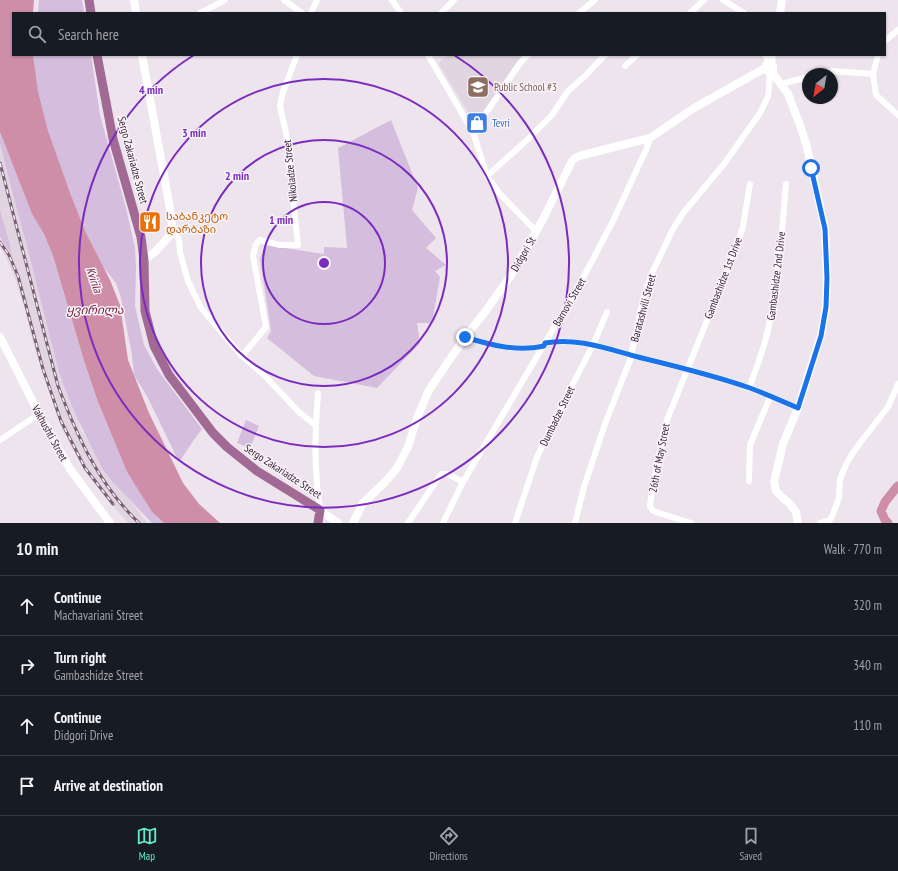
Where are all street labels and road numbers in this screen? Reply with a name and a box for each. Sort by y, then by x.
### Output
street label: Sergo Zakariadze Street [115,115,151,205]
street label: Nikoladze Street [280,139,300,203]
street label: Gambashidze 2nd Drive [764,230,788,321]
street label: Didgori St [507,234,539,274]
street label: Gambashidze 1st Drive [701,235,745,321]
street label: Baratashvili Street [627,273,659,343]
street label: Barnovi Street [549,275,589,329]
street label: Dumbadze Street [536,384,578,448]
street label: Vakhushti Street [28,402,71,464]
street label: 26th of May Street [645,422,673,494]
street label: Sergo Zakariadze Street [242,441,324,501]

